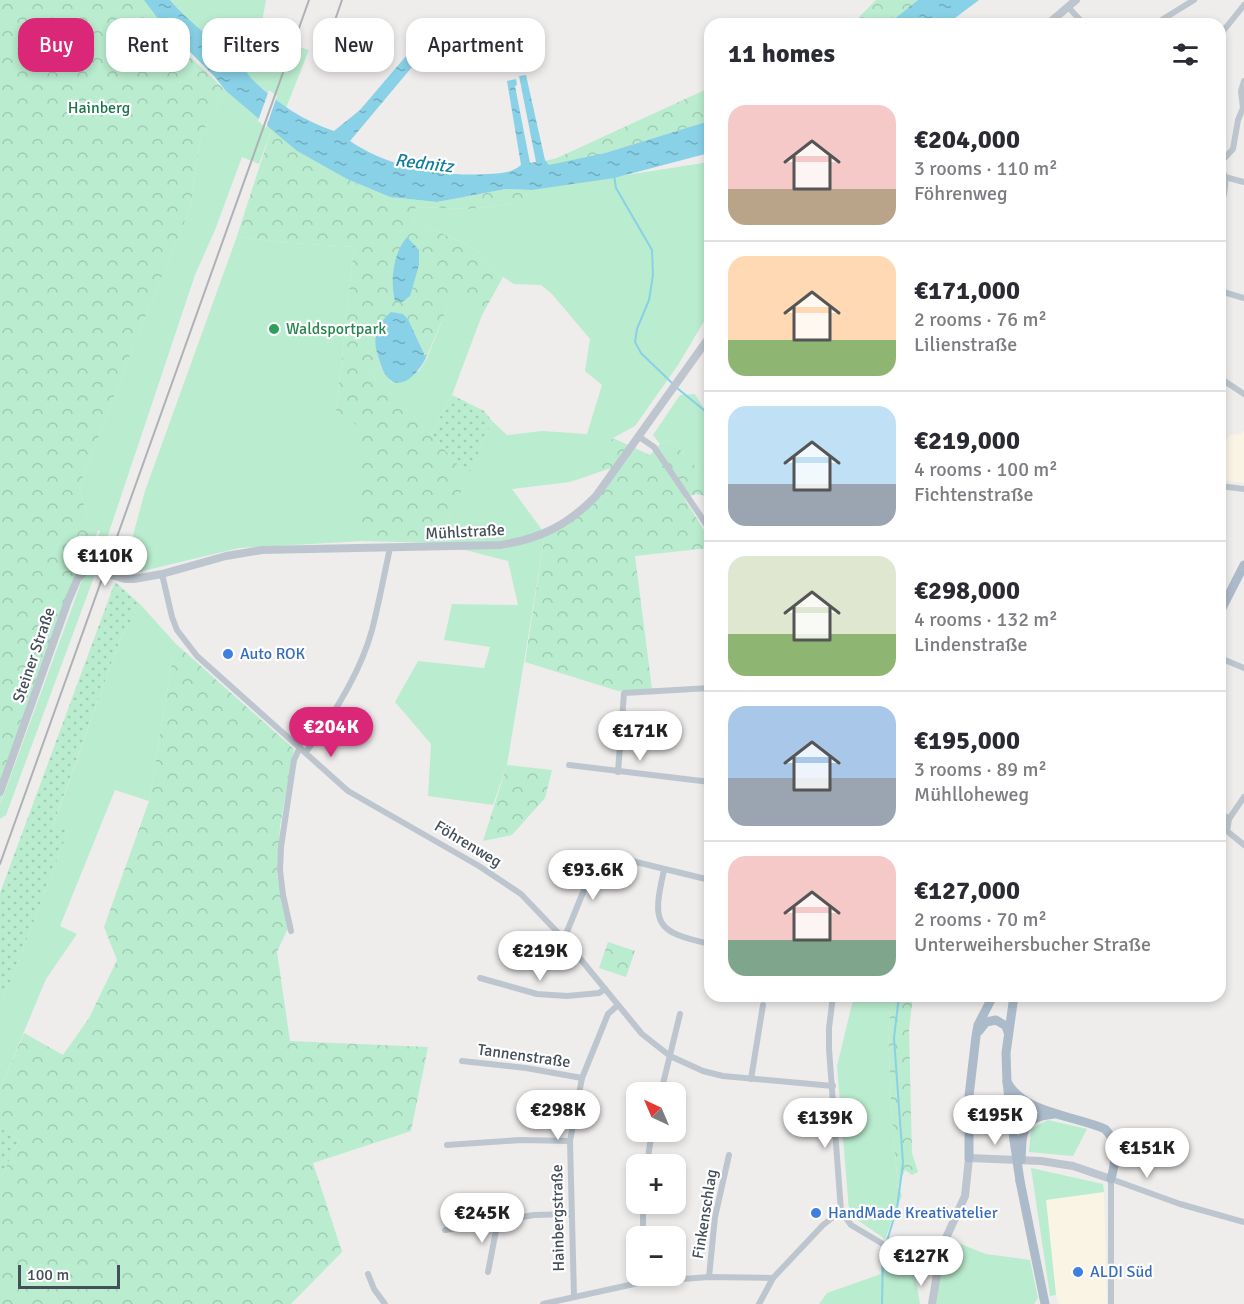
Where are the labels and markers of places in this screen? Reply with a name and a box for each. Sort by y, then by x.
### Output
place label: Waldsportpark [286,319,386,339]
marker: Waldsportpark [267,322,281,336]
pin: €110K [63,536,147,587]
place label: Auto ROK [240,644,306,664]
marker: Auto ROK [221,647,235,661]
pin: €204K [289,707,373,758]
pin: €171K [598,711,682,762]
pin: €93.6K [544,850,642,901]
pin: €219K [498,931,582,982]
pin: €298K [516,1090,600,1141]
pin: €195K [953,1095,1037,1146]
pin: €139K [783,1098,867,1149]
pin: €151K [1105,1128,1189,1179]
pin: €245K [440,1193,524,1244]
place label: HandMade Kreativatelier [828,1203,998,1223]
marker: HandMade Kreativatelier [809,1206,823,1220]
pin: €127K [879,1236,963,1287]
place label: ALDI Süd [1090,1262,1153,1282]
marker: ALDI Süd [1071,1265,1085,1279]

